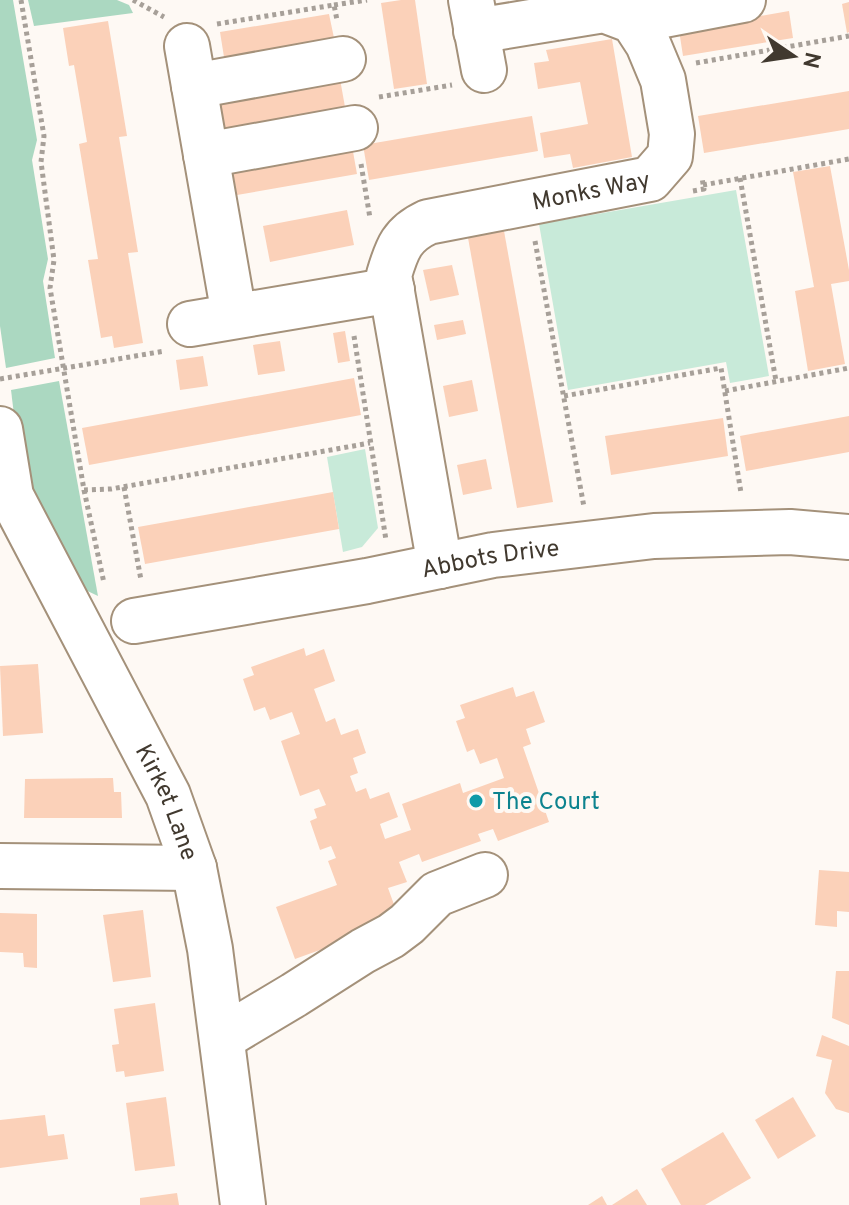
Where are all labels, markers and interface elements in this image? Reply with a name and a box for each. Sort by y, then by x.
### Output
north arrow [753,16,833,96]
text: N [795,49,825,71]
street label: Monks Way [530,166,653,219]
street label: Abbots Drive [419,534,561,586]
street label: Kirket Lane [127,740,203,865]
place label: The Court [492,788,600,818]
marker: The Court [467,792,485,810]

